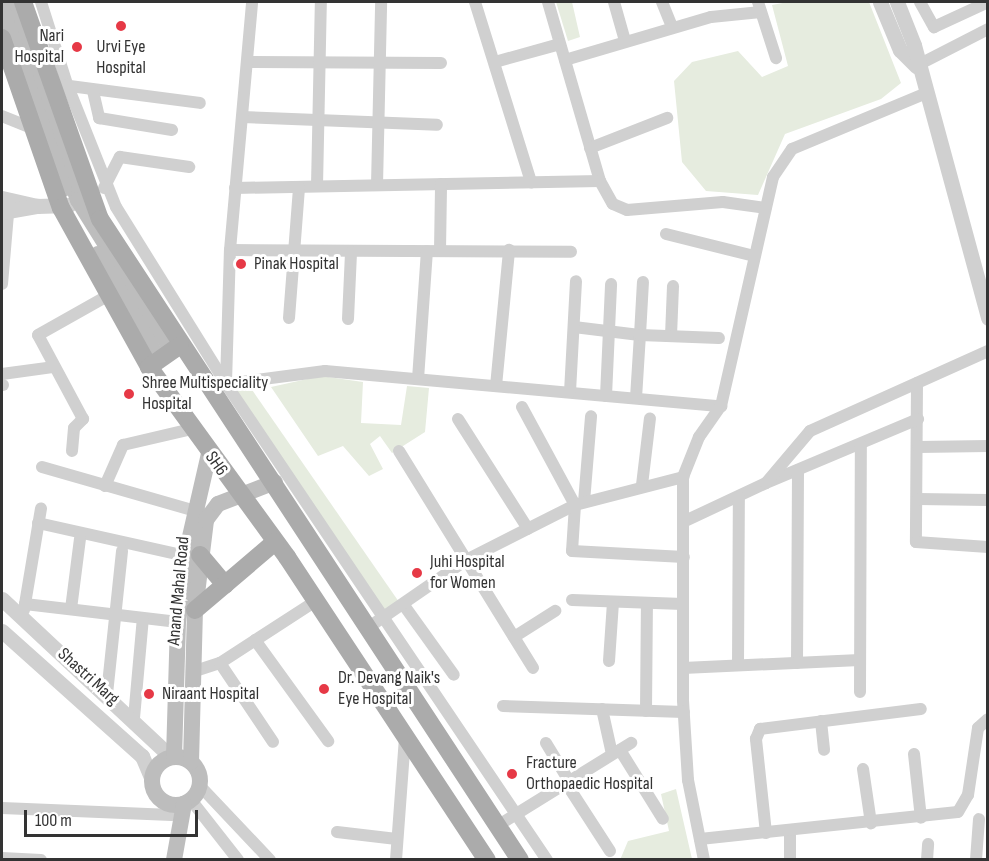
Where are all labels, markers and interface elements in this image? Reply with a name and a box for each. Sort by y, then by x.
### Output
marker: Urvi Eye Hospital [112,17,130,35]
place label: Nari Hospital [14,26,64,68]
place label: Urvi Eye Hospital [96,37,146,80]
marker: Nari Hospital [68,38,86,56]
place label: Pinak Hospital [254,253,339,275]
marker: Pinak Hospital [232,255,250,273]
place label: Shree Multispeciality Hospital [142,373,268,416]
marker: Shree Multispeciality Hospital [120,385,138,403]
street label: SH6 [200,448,232,480]
street label: Anand Mahal Road [163,536,195,646]
place label: Juhi Hospital for Women [430,552,505,594]
marker: Juhi Hospital for Women [408,564,426,582]
street label: Shastri Marg [53,644,123,710]
place label: Dr. Devang Naik's Eye Hospital [338,668,440,710]
marker: Dr. Devang Naik's Eye Hospital [315,680,333,698]
place label: Niraant Hospital [162,683,259,705]
marker: Niraant Hospital [140,685,158,703]
place label: Fracture Orthopaedic Hospital [526,753,653,795]
marker: Fracture Orthopaedic Hospital [503,765,521,783]
scale bar [27,798,201,836]
text: 100 m [35,810,72,831]

